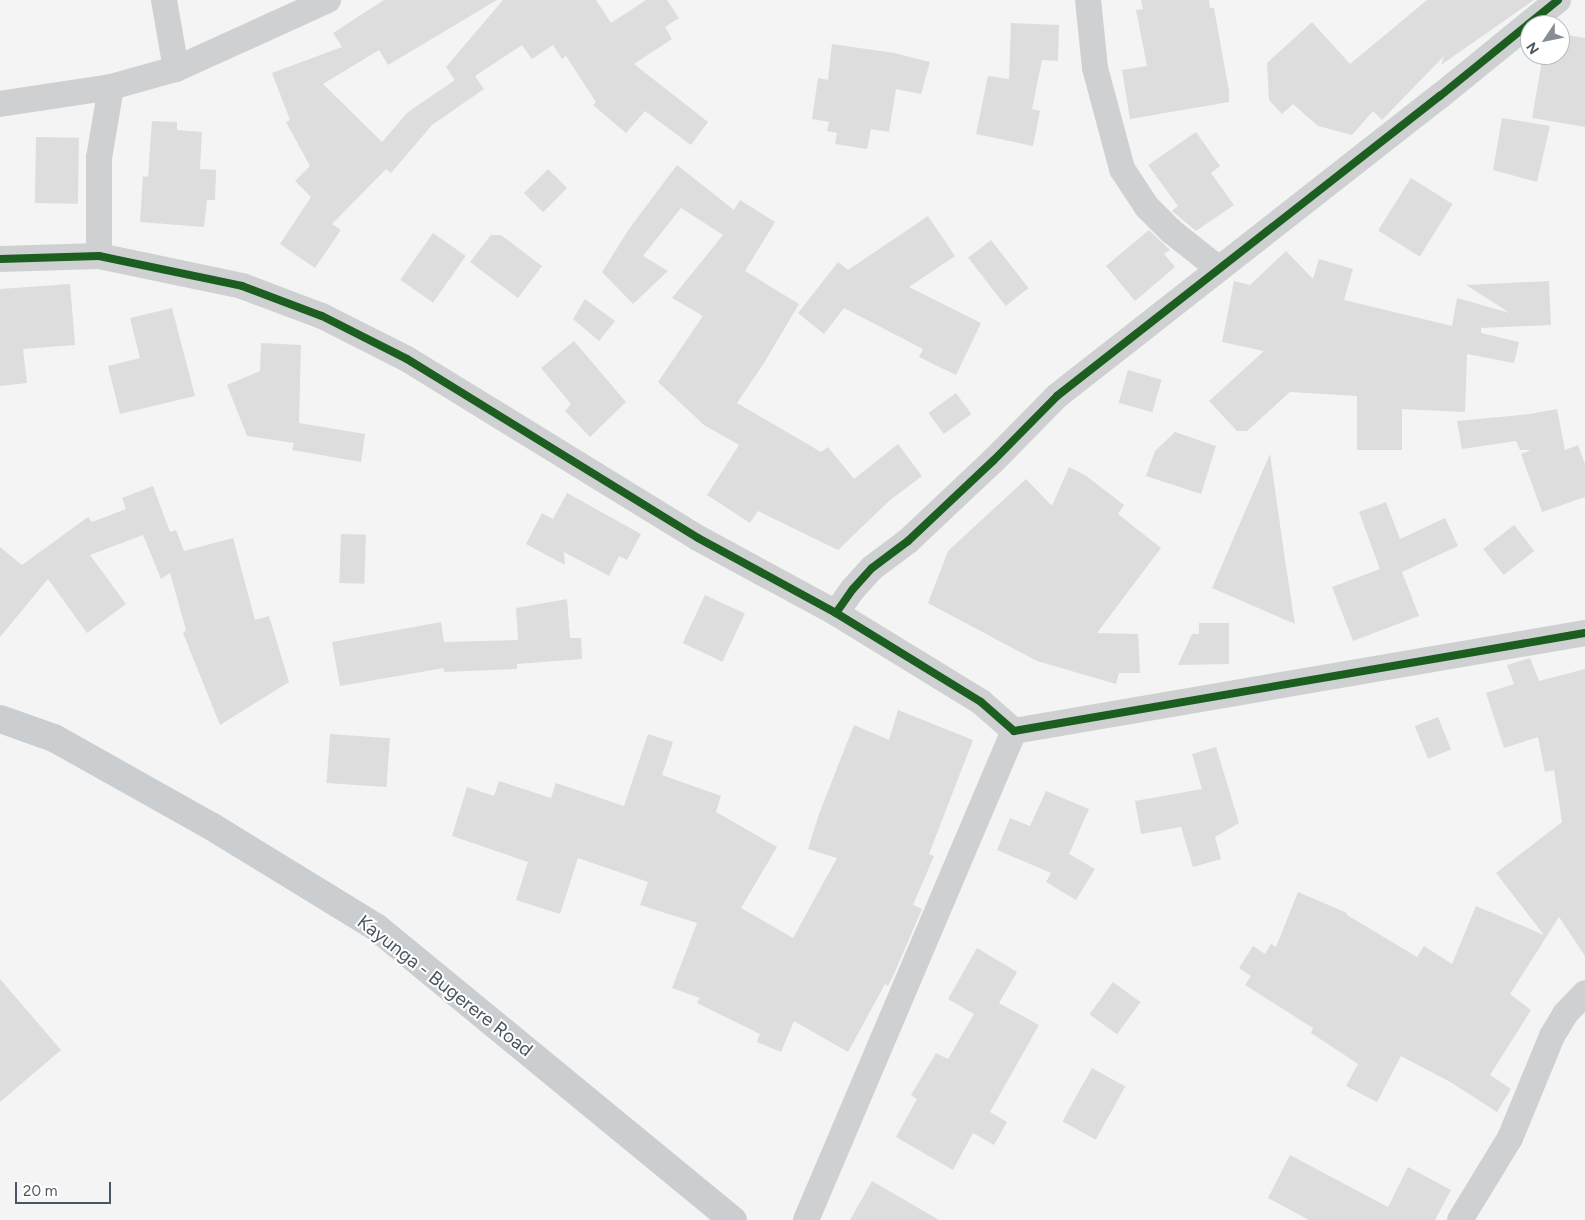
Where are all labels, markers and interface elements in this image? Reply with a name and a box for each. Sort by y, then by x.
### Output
north arrow [1520,15,1570,65]
text: N [1523,39,1543,57]
street label: Kayunga - Bugerere Road [353,910,537,1062]
scale bar [18,1172,114,1204]
text: 20 m [23,1182,57,1200]

